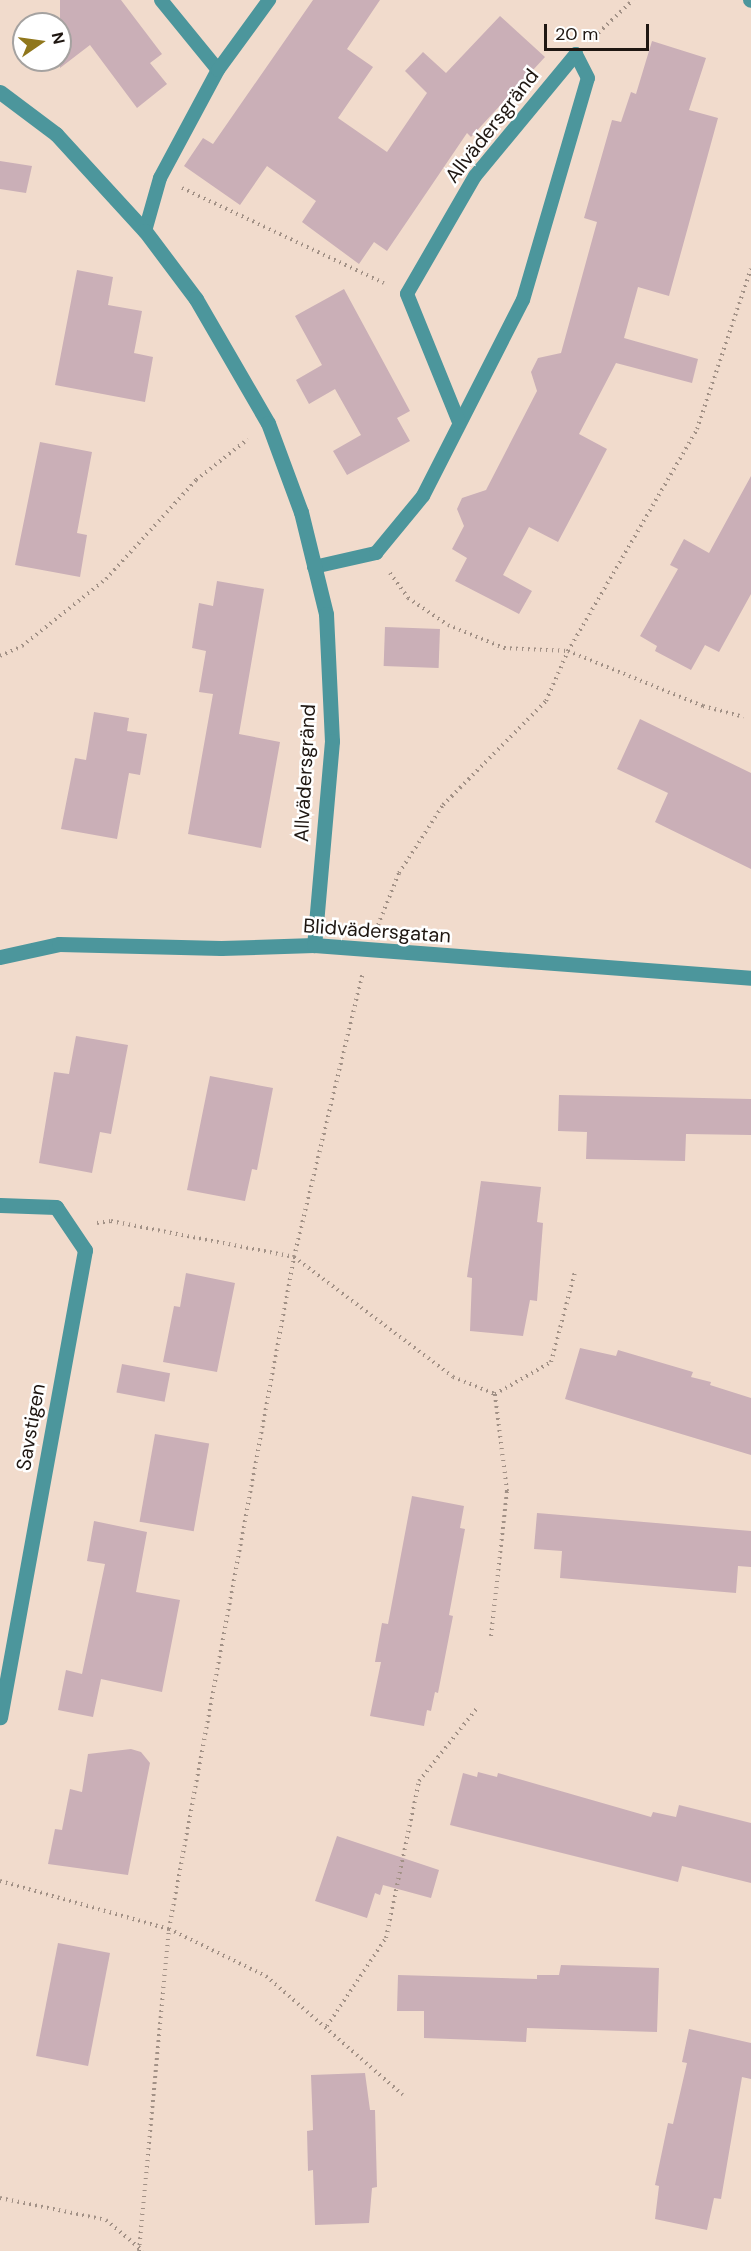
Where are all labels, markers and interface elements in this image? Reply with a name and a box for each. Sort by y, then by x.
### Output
north arrow [12,12,72,72]
scale bar [547,12,652,50]
text: 20 m [555,22,598,46]
text: N [47,30,70,46]
street label: Allvädersgränd [440,64,544,188]
street label: Allvädersgränd [289,704,321,842]
street label: Blidvädersgatan [302,914,452,948]
street label: Savstigen [12,1382,50,1472]

